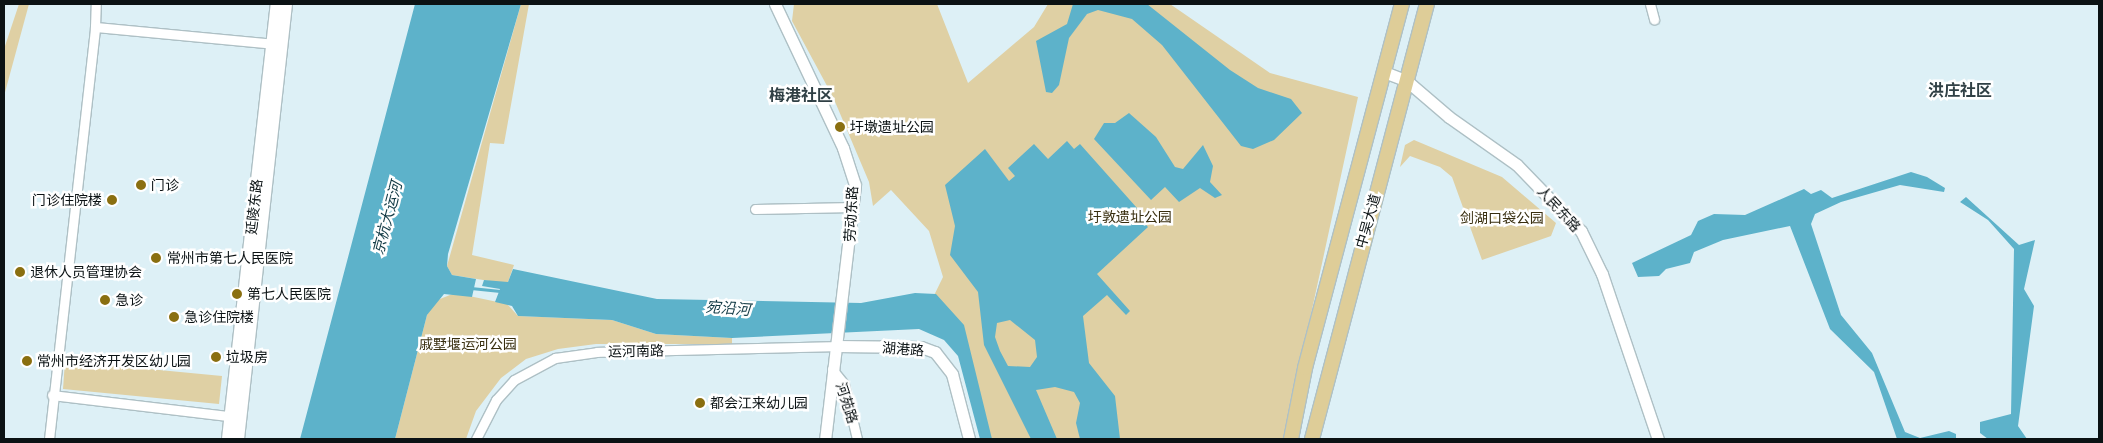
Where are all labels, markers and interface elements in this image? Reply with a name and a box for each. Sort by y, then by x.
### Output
district label: 洪庄社区 [1928,80,1992,100]
district label: 梅港社区 [769,85,833,105]
place label: 圩墩遗址公园 [850,119,934,135]
marker: 圩墩遗址公园 [834,121,846,133]
place label: 门诊 [151,177,179,193]
street label: 延陵东路 [243,178,265,236]
marker: 门诊 [135,179,147,191]
water label: 京杭大运河 [369,179,405,257]
street label: 人民东路 [1534,183,1584,235]
street label: 劳动东路 [841,186,861,242]
place label: 门诊住院楼 [32,192,102,208]
street label: 中吴大道 [1352,192,1384,250]
marker: 门诊住院楼 [106,194,118,206]
park label: 圩敦遗址公园 [1088,209,1172,225]
park label: 剑湖口袋公园 [1460,210,1544,226]
place label: 常州市第七人民医院 [167,250,293,266]
marker: 常州市第七人民医院 [149,251,163,265]
place label: 退休人员管理协会 [30,264,142,280]
marker: 退休人员管理协会 [14,266,26,278]
place label: 第七人民医院 [247,286,331,302]
marker: 第七人民医院 [231,288,243,300]
place label: 急诊 [115,292,143,308]
marker: 急诊 [99,294,111,306]
water label: 宛沿河 [705,297,751,319]
place label: 急诊住院楼 [184,309,254,325]
marker: 急诊住院楼 [168,311,180,323]
park label: 戚墅堰运河公园 [419,336,517,352]
street label: 湖港路 [881,339,925,359]
street label: 运河南路 [608,342,664,360]
place label: 垃圾房 [226,349,268,365]
marker: 垃圾房 [210,351,222,363]
place label: 常州市经济开发区幼儿园 [37,353,191,369]
marker: 常州市经济开发区幼儿园 [21,355,33,367]
street label: 河苑路 [833,380,861,426]
place label: 都会江来幼儿园 [710,395,808,411]
marker: 都会江来幼儿园 [694,397,706,409]

